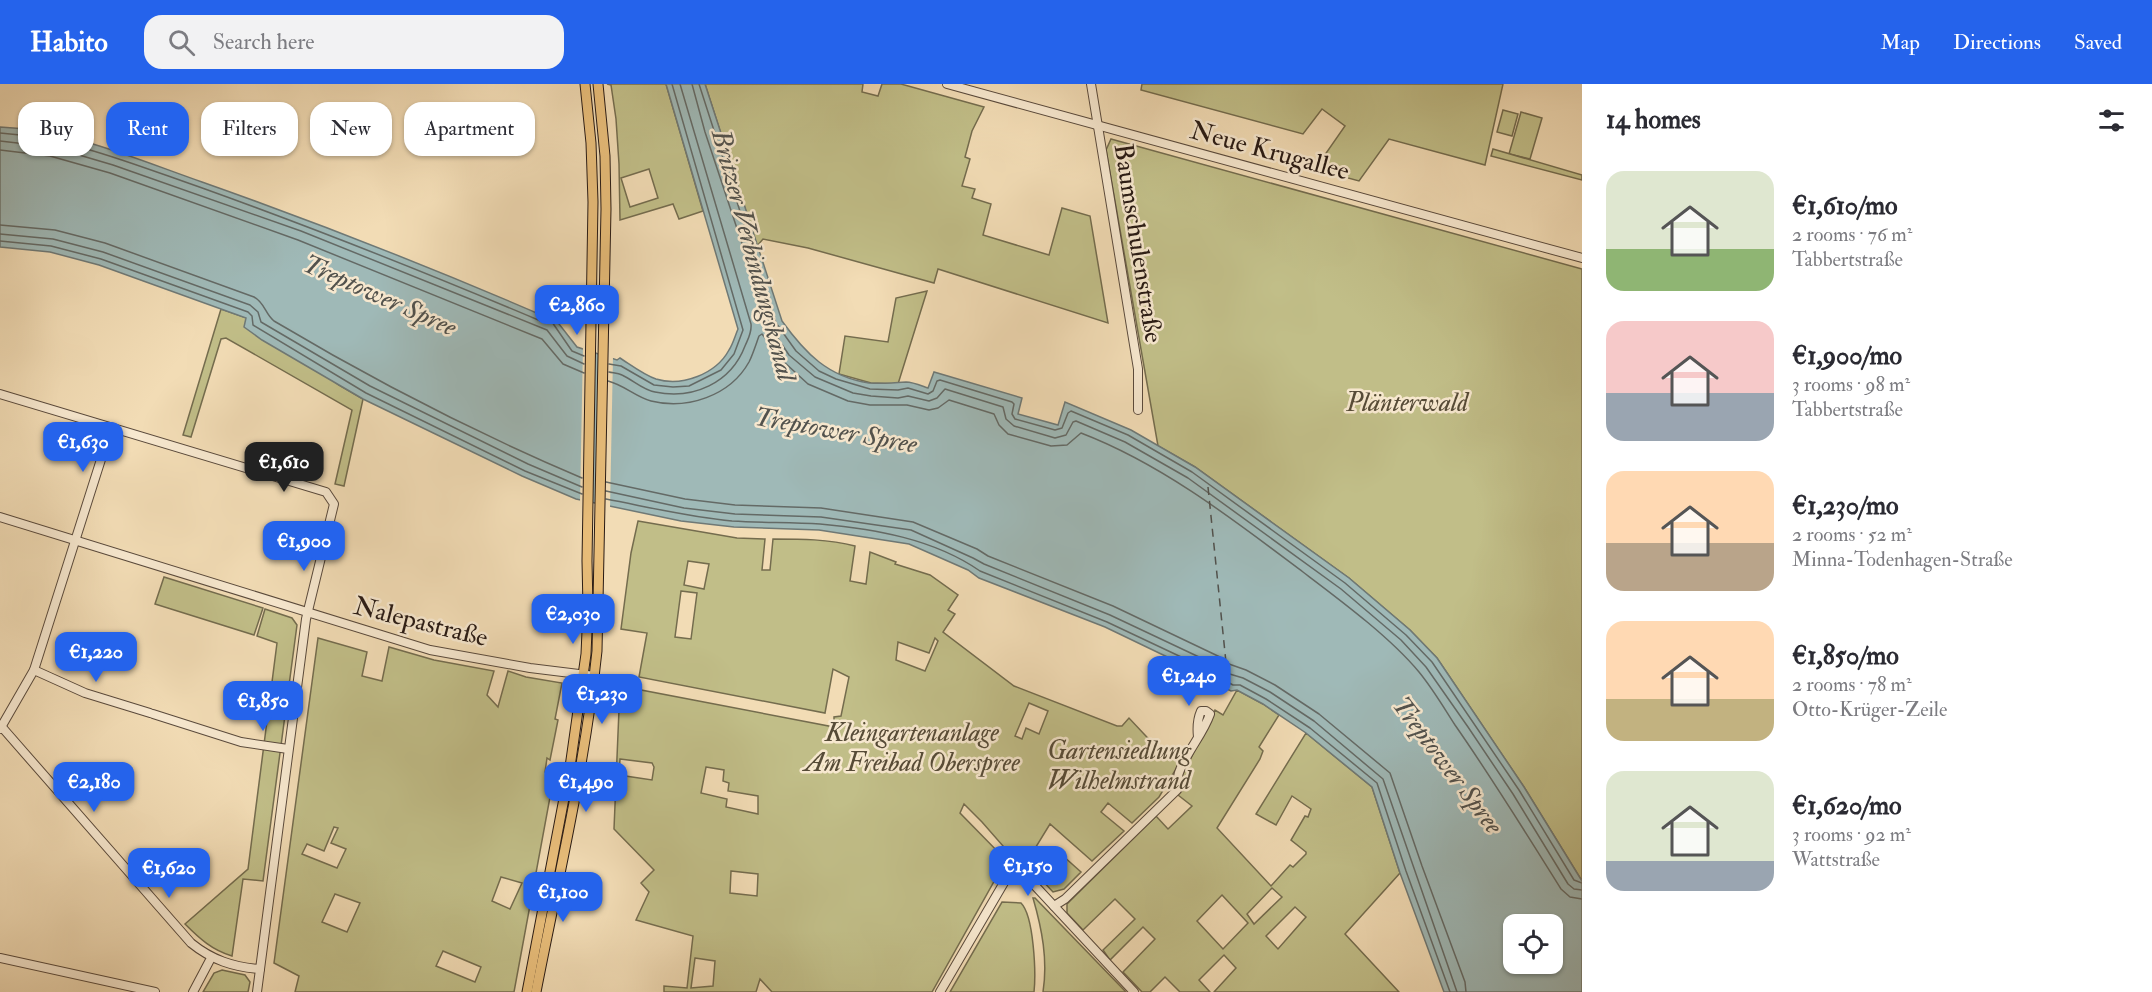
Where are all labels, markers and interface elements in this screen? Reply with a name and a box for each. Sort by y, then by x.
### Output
search box [144,15,564,69]
text: Habito [30,25,108,60]
icon: search [165,26,198,59]
text: Search here [213,28,315,56]
text: Map [1880,29,1920,56]
text: Directions [1953,29,2041,56]
text: Saved [2074,29,2122,56]
chip: Buy [18,102,94,156]
chip: Rent [106,102,189,156]
chip: Filters [201,102,298,156]
chip: New [310,102,392,156]
chip: Apartment [404,102,535,156]
text: 14 homes [1606,104,1701,136]
icon: filters [2095,104,2128,137]
street label: Neue Krugallee [1187,114,1353,188]
water label: Britzer Verbindungskanal [704,124,804,387]
street label: Baumschulenstraße [1106,141,1170,345]
text: €1,610/mo [1792,190,1897,222]
icon: home [1654,195,1726,267]
text: 2 rooms · 76 m² [1792,222,1912,247]
water label: Treptower Spree [298,247,462,344]
text: Tabbertstraße [1792,247,1903,272]
pin: €2,860 [528,285,626,336]
text: €2,860 [549,292,605,317]
text: €1,900/mo [1792,340,1902,372]
icon: home [1654,345,1726,417]
text: 3 rooms · 98 m² [1792,372,1910,397]
park label: Plänterwald [1345,387,1470,419]
text: Tabbertstraße [1792,397,1903,422]
water label: Treptower Spree [752,400,921,461]
pin: €1,630 [34,422,132,473]
text: €1,630 [57,429,109,454]
pin: €1,610 [235,442,333,493]
text: €1,610 [259,449,309,474]
text: €1,230/mo [1792,490,1899,522]
icon: home [1654,495,1726,567]
pin: €1,900 [255,521,353,572]
text: 2 rooms · 52 m² [1792,522,1912,547]
text: €1,900 [277,528,331,553]
text: Minna-Todenhagen-Straße [1792,547,2013,572]
street label: Nalepastraße [350,590,491,655]
pin: €2,030 [524,594,622,645]
text: €2,030 [546,601,600,626]
pin: €1,220 [47,632,145,683]
text: €1,220 [69,639,123,664]
text: €1,850/mo [1792,640,1899,672]
icon: home [1654,645,1726,717]
pin: €1,240 [1140,656,1238,707]
text: €1,240 [1162,663,1216,688]
text: 2 rooms · 78 m² [1792,672,1912,697]
pin: €1,230 [553,674,651,725]
pin: €1,850 [214,681,312,732]
text: €1,230 [576,681,628,706]
text: €1,850 [237,688,289,713]
water label: Treptower Spree [1385,690,1511,842]
text: Otto-Krüger-Zeile [1792,697,1947,722]
park label: Kleingartenanlage Am Freibad Oberspree [801,717,1020,779]
park label: Gartensiedlung Wilhelmstrand [1047,735,1193,797]
pin: €2,180 [45,762,143,813]
pin: €1,490 [537,762,635,813]
text: €2,180 [67,769,121,794]
text: €1,490 [558,769,614,794]
text: €1,620/mo [1792,790,1902,822]
icon: home [1654,795,1726,867]
text: 3 rooms · 92 m² [1792,822,1911,847]
pin: €1,150 [979,846,1077,897]
text: Wattstraße [1792,847,1880,872]
pin: €1,620 [120,848,218,899]
text: €1,150 [1003,853,1053,878]
text: €1,620 [142,855,196,880]
pin: €1,100 [514,872,612,923]
text: €1,100 [537,879,589,904]
map controls [1503,914,1563,974]
button: locate [1503,914,1563,974]

